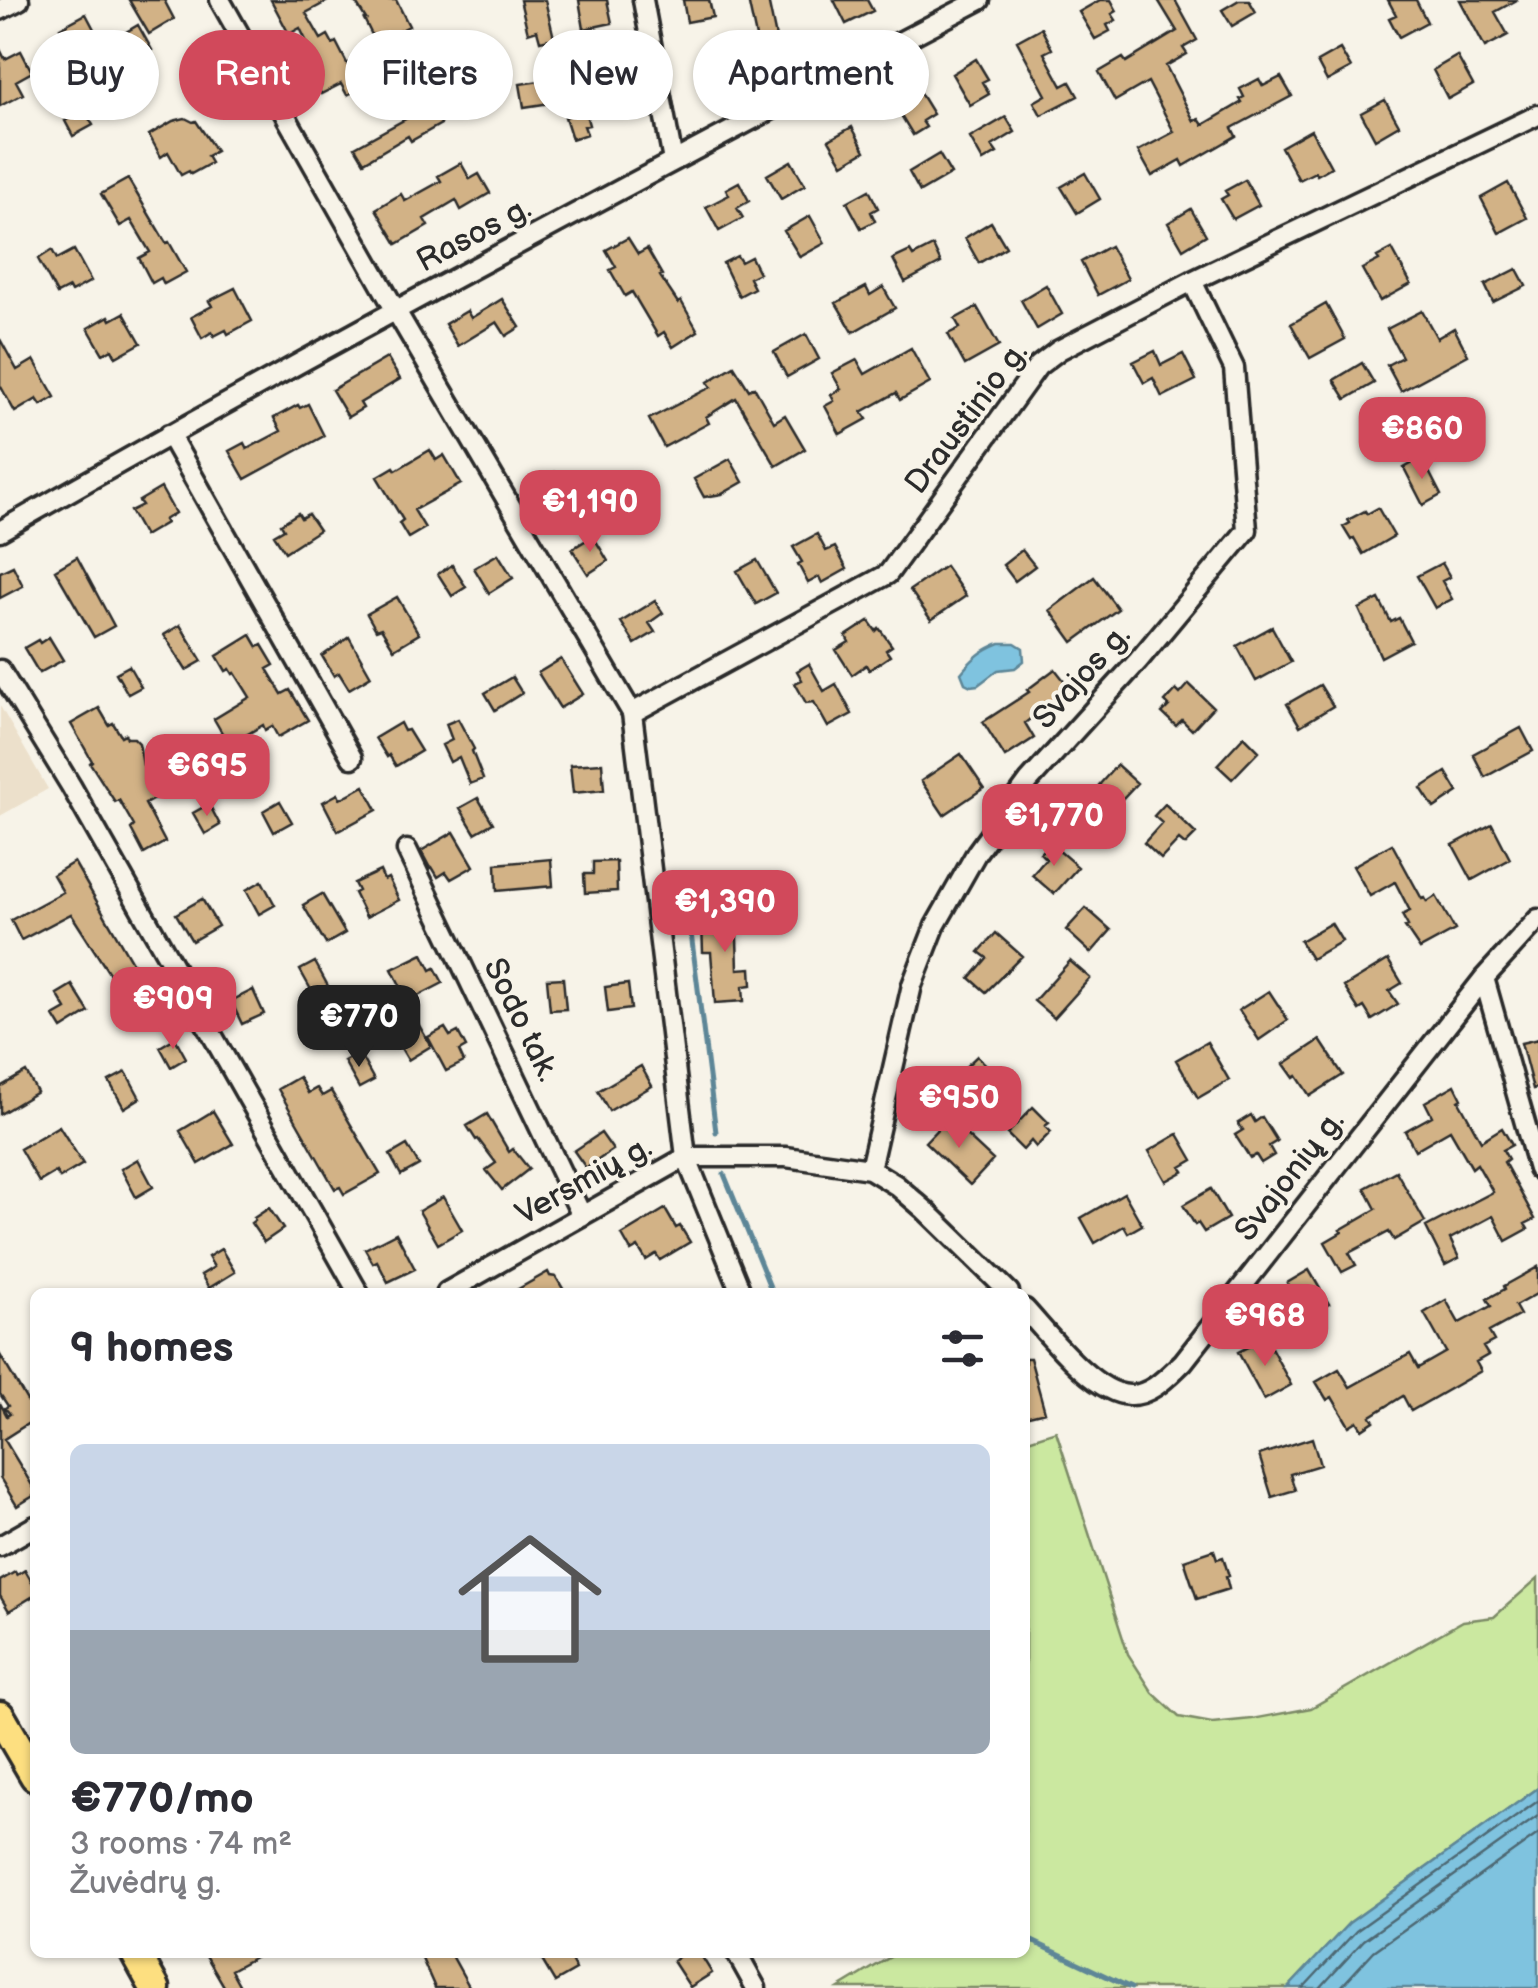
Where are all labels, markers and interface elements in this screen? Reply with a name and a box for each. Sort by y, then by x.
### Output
chip: Buy [30,30,159,120]
chip: Rent [179,30,325,120]
chip: Filters [345,30,513,120]
chip: New [533,30,673,120]
chip: Apartment [693,30,929,120]
street label: Rasos g. [410,189,538,281]
street label: Draustinio g. [897,334,1037,502]
pin: €860 [1363,397,1481,482]
text: €860 [1381,410,1463,449]
pin: €1,190 [509,470,671,555]
text: €1,190 [542,483,638,522]
street label: Svajos g. [1025,617,1139,737]
pin: €695 [148,734,266,819]
text: €695 [167,747,247,786]
pin: €1,770 [973,784,1135,869]
text: €1,770 [1004,797,1104,836]
pin: €1,390 [644,870,806,955]
text: €1,390 [674,883,776,922]
street label: Sodo tak. [474,952,568,1088]
pin: €909 [114,967,232,1052]
text: €909 [132,980,214,1019]
pin: €770 [300,985,418,1070]
text: €770 [319,998,399,1037]
pin: €950 [900,1066,1018,1151]
text: €950 [918,1079,1000,1118]
street label: Svajonių g. [1227,1103,1353,1249]
street label: Versmių g. [509,1128,659,1234]
pin: €968 [1206,1284,1324,1369]
text: €968 [1224,1297,1306,1336]
icon: filters [935,1321,990,1376]
text: 9 homes [70,1323,233,1374]
icon: home [440,1509,620,1689]
text: €770/mo [70,1774,254,1825]
text: 3 rooms · 74 m² [70,1825,292,1864]
text: Žuvėdrų g. [70,1864,221,1903]

